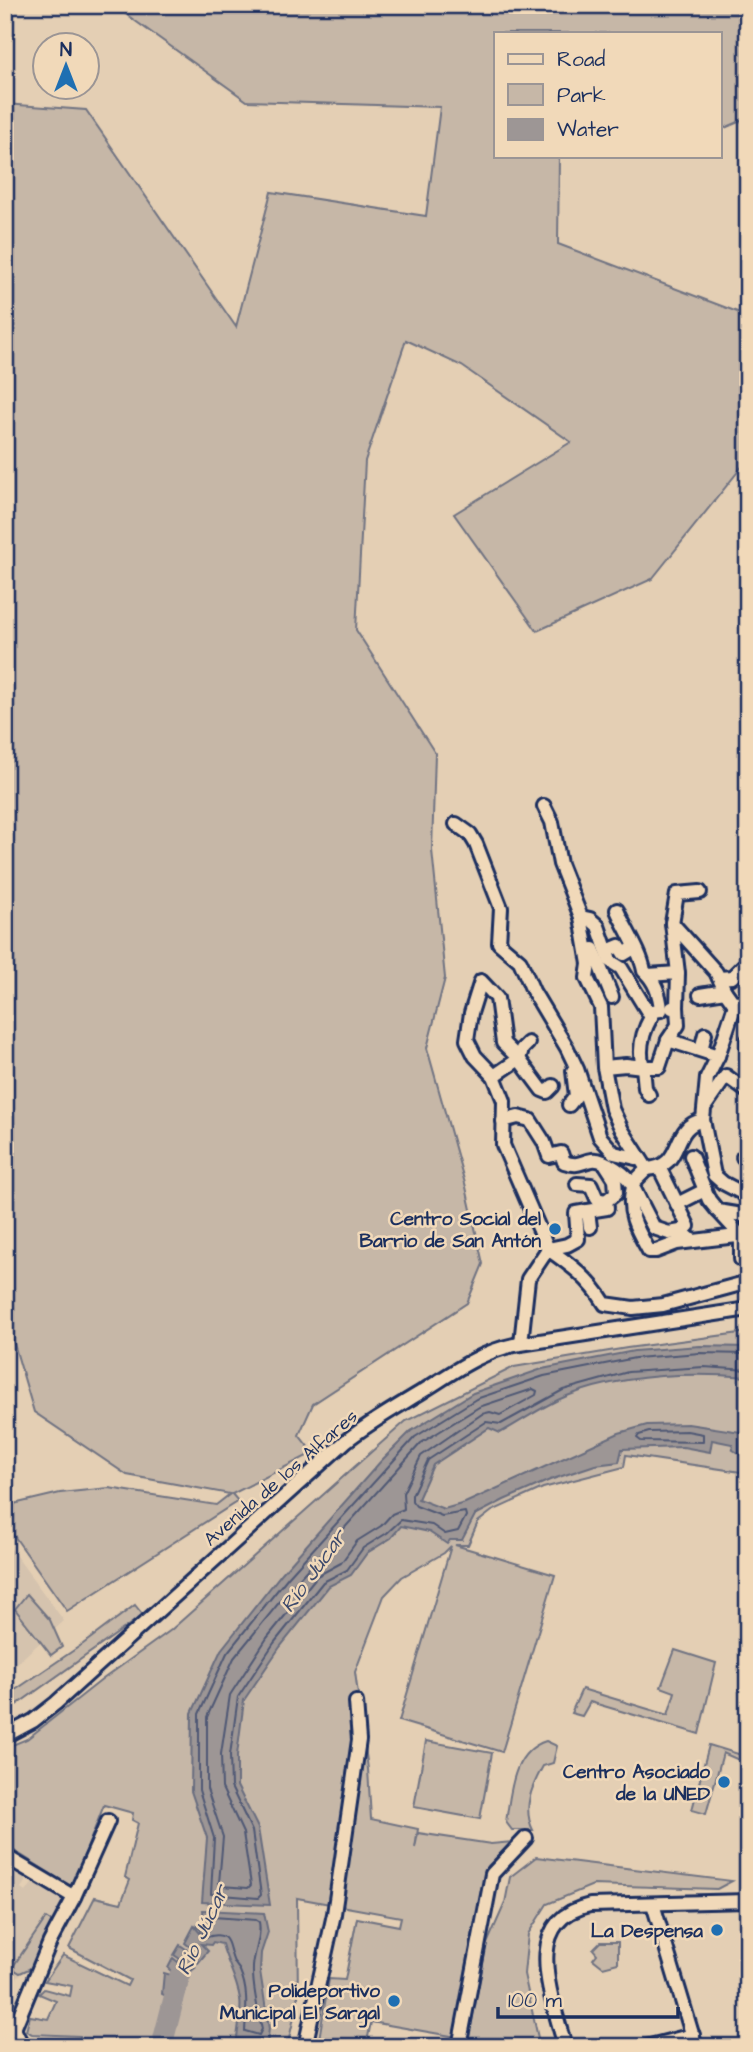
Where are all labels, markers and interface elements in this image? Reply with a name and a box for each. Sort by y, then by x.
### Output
north arrow [32,32,102,102]
legend [494,32,722,158]
text: N [60,37,72,64]
text: Road [557,45,605,74]
text: Park [557,81,606,110]
text: Water [557,115,619,144]
place label: Centro Social del Barrio de San Antón [360,1206,541,1255]
marker: Centro Social del Barrio de San Antón [547,1221,563,1237]
street label: Avenida de los Alfares [198,1403,364,1553]
water label: Río Júcar [274,1522,355,1619]
place label: Centro Asociado de la UNED [563,1759,711,1808]
marker: Centro Asociado de la UNED [716,1774,732,1790]
water label: Rio Júcar [169,1879,237,1980]
place label: La Despensa [591,1918,703,1945]
marker: La Despensa [709,1922,725,1938]
scale bar [498,1975,678,2019]
place label: Polideportivo Municipal El Sargal [220,1978,380,2028]
text: 100 m [508,1986,563,2015]
marker: Polideportivo Municipal El Sargal [386,1993,402,2009]

